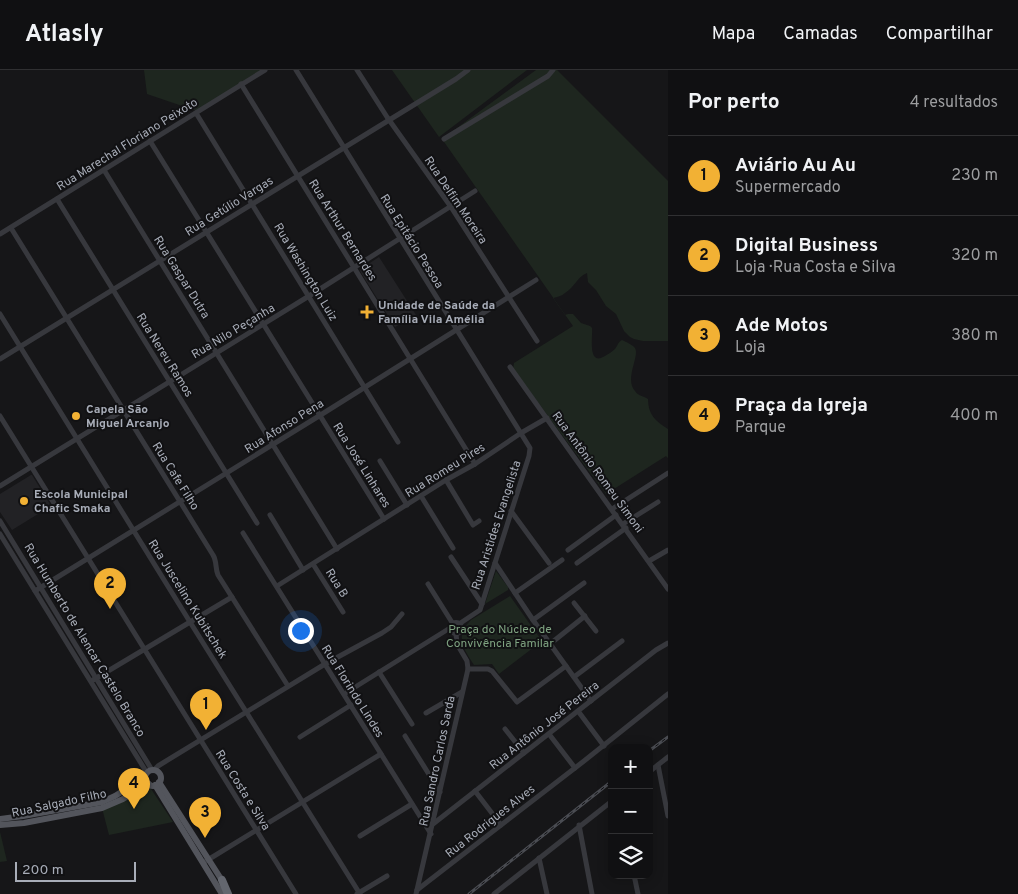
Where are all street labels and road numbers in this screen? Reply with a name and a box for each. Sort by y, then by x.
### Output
street label: Rua Marechal Floriano Peixoto [54,95,201,195]
street label: Rua Delfim Moreira [420,154,490,247]
street label: Rua Getúlio Vargas [182,173,277,240]
street label: Rua Arthur Bernardes [304,177,380,284]
street label: Rua Epitácio Pessoa [376,191,447,292]
street label: Rua Washington Luiz [269,220,341,325]
street label: Rua Gaspar Dutra [149,233,213,322]
street label: Rua Nilo Peçanha [189,301,278,363]
street label: Rua Nereu Ramos [132,311,196,401]
street label: Rua Afonso Pena [242,396,327,458]
street label: Rua Antônio Romeu Simoni [548,409,647,536]
street label: Rua José Linhares [328,420,394,511]
street label: Rua Cafe Filho [148,439,203,514]
street label: Rua Romeu Pires [403,440,489,502]
street label: Rua Aristides Evangelista [468,459,525,592]
street label: Rua Juscelino Kubitschek [144,537,230,662]
street label: Rua Humberto de Alencar Castelo Branco [20,541,149,741]
street label: Rua B [321,566,351,601]
street label: Rua Florindo Lindes [317,642,387,741]
street label: Rua Antônio José Pereira [486,678,603,774]
street label: Rua Sandro Carlos Sarda [416,694,460,828]
street label: Rua Costa e Silva [211,747,273,834]
street label: Rua Rodrigues Alves [442,782,539,862]
street label: Rua Salgado Filho [10,786,108,822]

